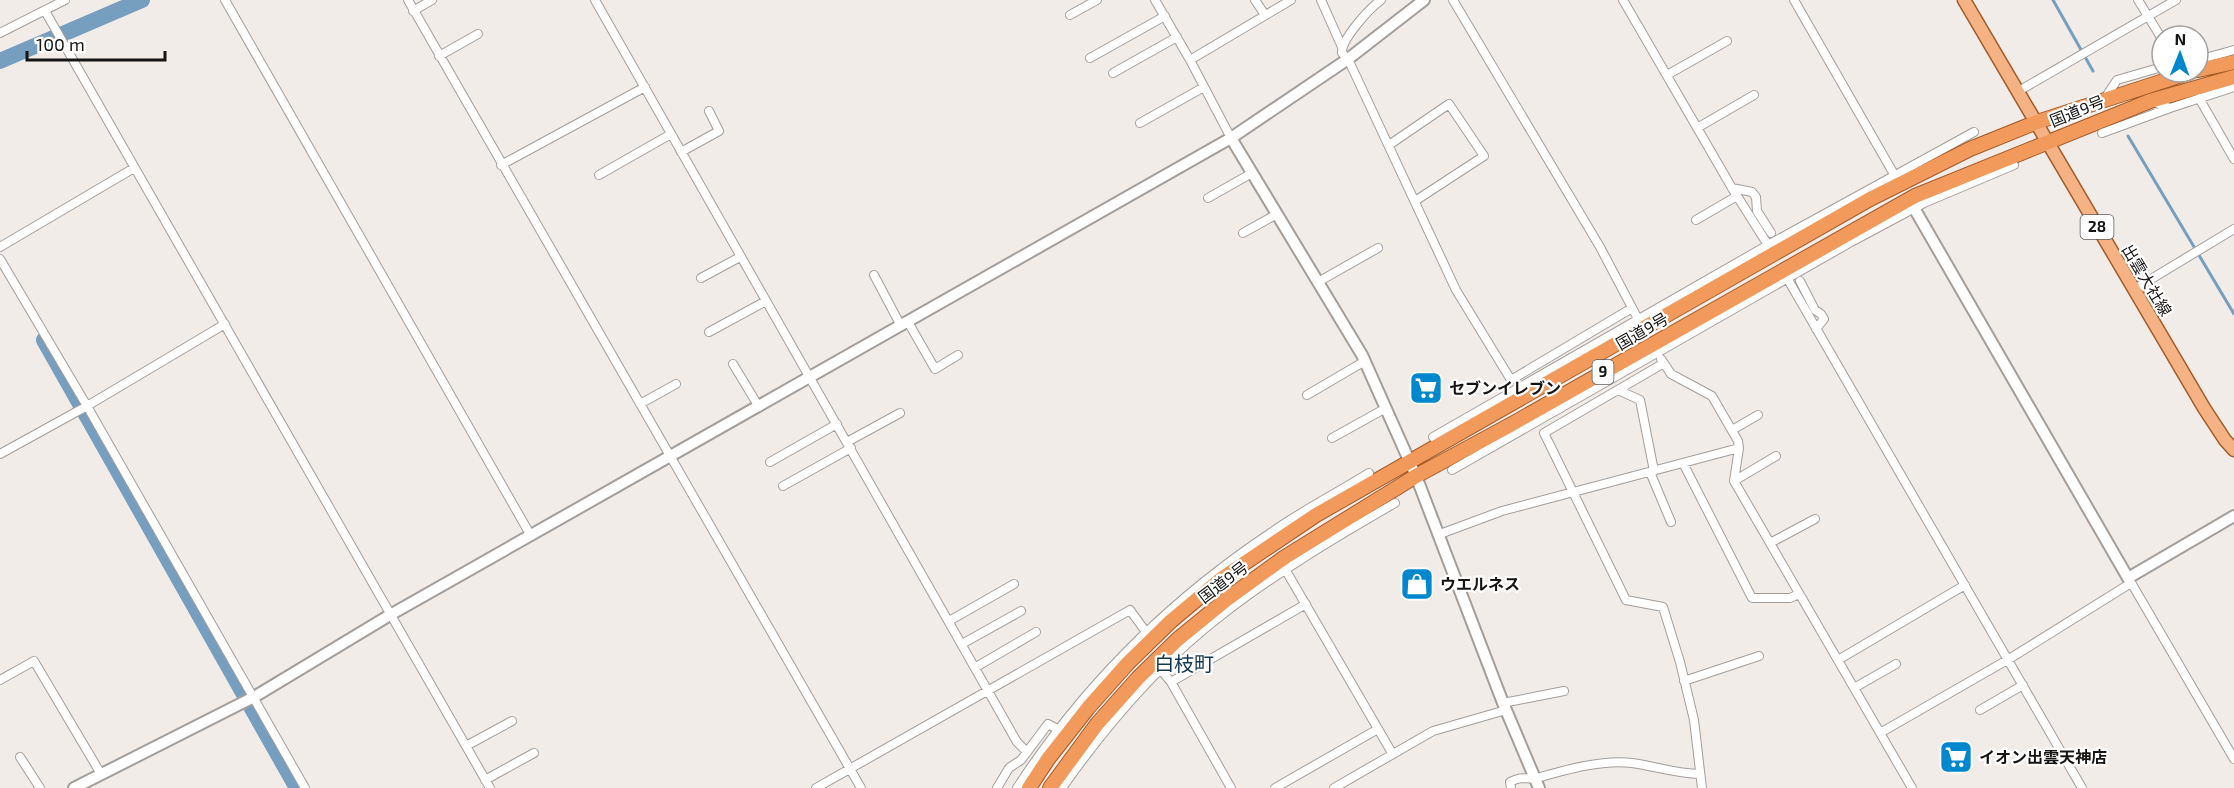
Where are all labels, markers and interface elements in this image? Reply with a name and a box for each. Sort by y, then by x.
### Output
scale bar [27,24,165,62]
north arrow [2150,24,2210,84]
text: N [2174,29,2186,48]
text: 100 m [36,33,85,55]
street label: 国道9号 [2047,91,2107,130]
road number: 28 [2080,215,2114,239]
street label: 出雲大社線 [2119,241,2176,319]
street label: 国道9号 [1612,308,1671,353]
road number: 9 [1592,360,1614,384]
supermarket icon: セブンイレブン [1408,370,1444,406]
place label: セブンイレブン [1449,378,1561,397]
street label: 国道9号 [1194,557,1251,606]
shop icon: ウエルネス [1399,566,1435,602]
place label: ウエルネス [1440,574,1520,593]
district label: 白枝町 [1154,651,1214,675]
supermarket icon: イオン出雲天神店 [1938,739,1974,775]
place label: イオン出雲天神店 [1979,747,2107,766]

